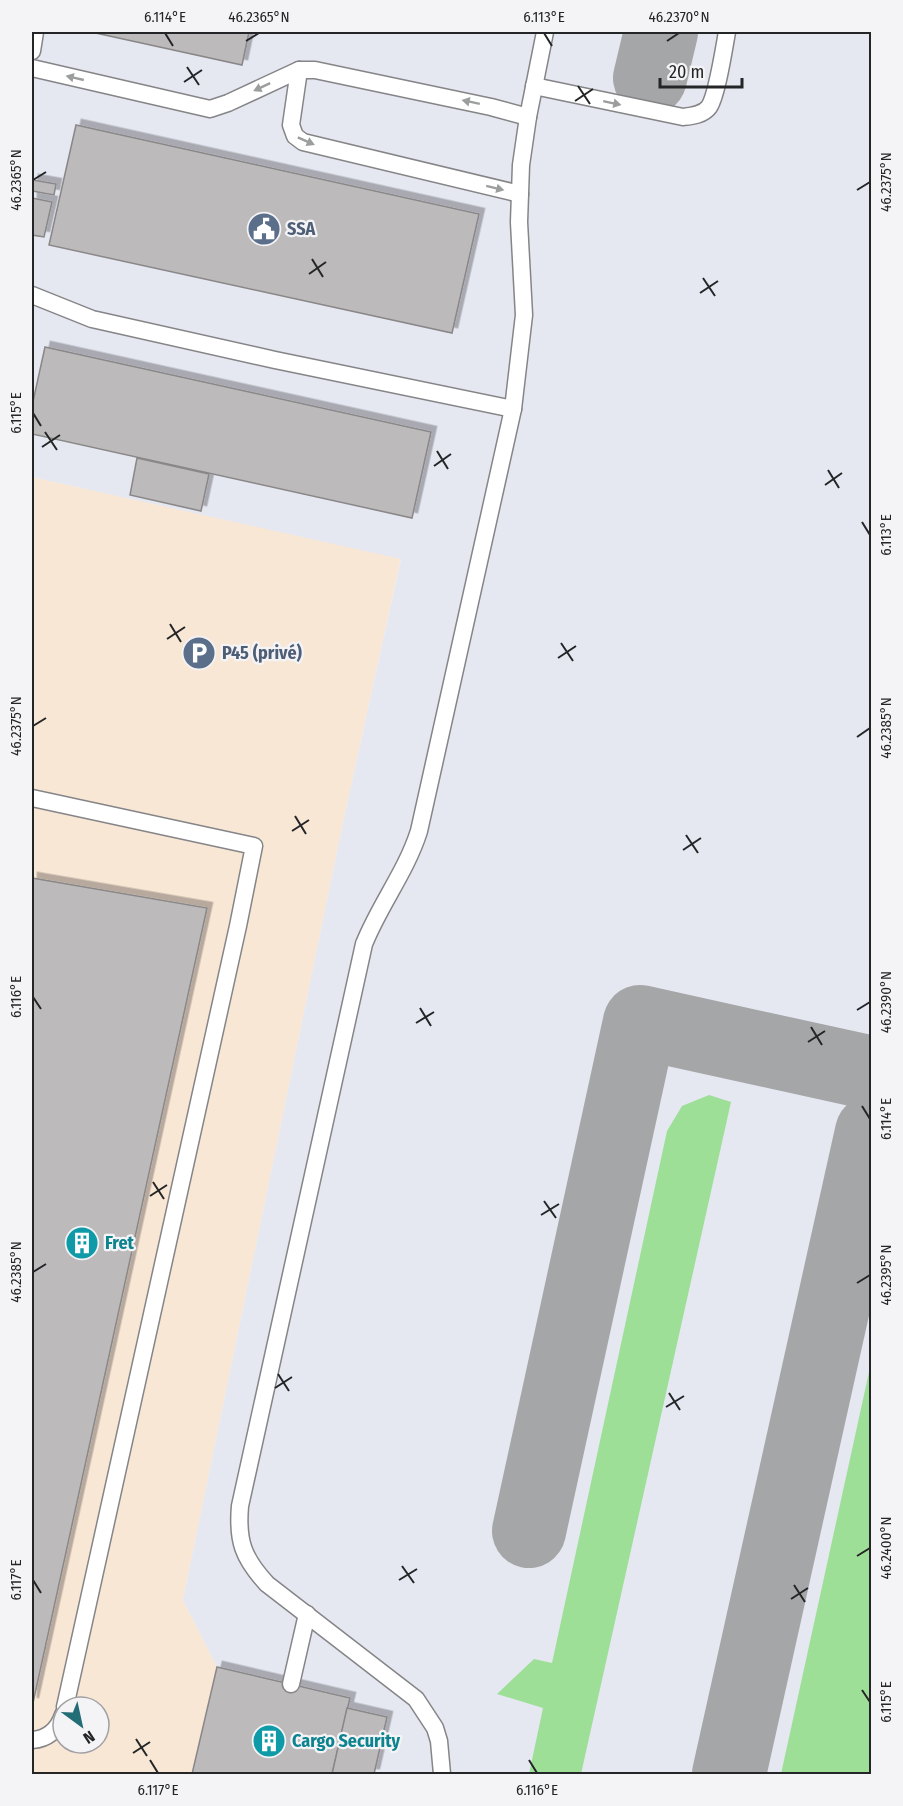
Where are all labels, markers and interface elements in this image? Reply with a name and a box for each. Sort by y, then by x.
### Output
text: 6.114°E [144,8,186,26]
text: 46.2365°N [228,8,290,26]
text: 6.113°E [523,8,565,26]
text: 46.2370°N [648,8,710,26]
scale bar [660,51,742,89]
text: 20 m [669,61,704,83]
one-way arrow [65,73,84,82]
one-way arrow [254,83,271,92]
one-way arrow [462,97,480,107]
one-way arrow [603,98,621,108]
one-way arrow [298,136,316,146]
text: 46.2365°N [7,149,25,211]
text: 46.2375°N [877,152,895,212]
one-way arrow [486,184,504,194]
public building icon: SSA [246,211,282,247]
place label: SSA [287,218,315,240]
text: 6.115°E [7,392,25,434]
text: 6.113°E [877,514,895,556]
parking icon: P45 (privé) [181,635,217,671]
place label: P45 (privé) [222,642,303,664]
text: 46.2375°N [7,696,25,756]
text: 46.2385°N [877,697,895,759]
text: 46.2390°N [877,971,895,1033]
text: 6.116°E [7,976,25,1018]
text: 6.114°E [877,1098,895,1140]
building icon: Fret [64,1225,100,1261]
place label: Fret [105,1232,135,1254]
text: 46.2385°N [7,1241,25,1303]
text: 46.2395°N [877,1244,895,1306]
text: 46.2400°N [877,1516,895,1580]
text: 6.117°E [7,1560,25,1600]
text: 6.115°E [877,1681,895,1723]
north arrow [51,1695,111,1755]
building icon: Cargo Security [251,1723,287,1759]
text: N [80,1727,98,1748]
place label: Cargo Security [292,1730,401,1752]
text: 6.117°E [138,1781,178,1799]
text: 6.116°E [516,1781,558,1799]

